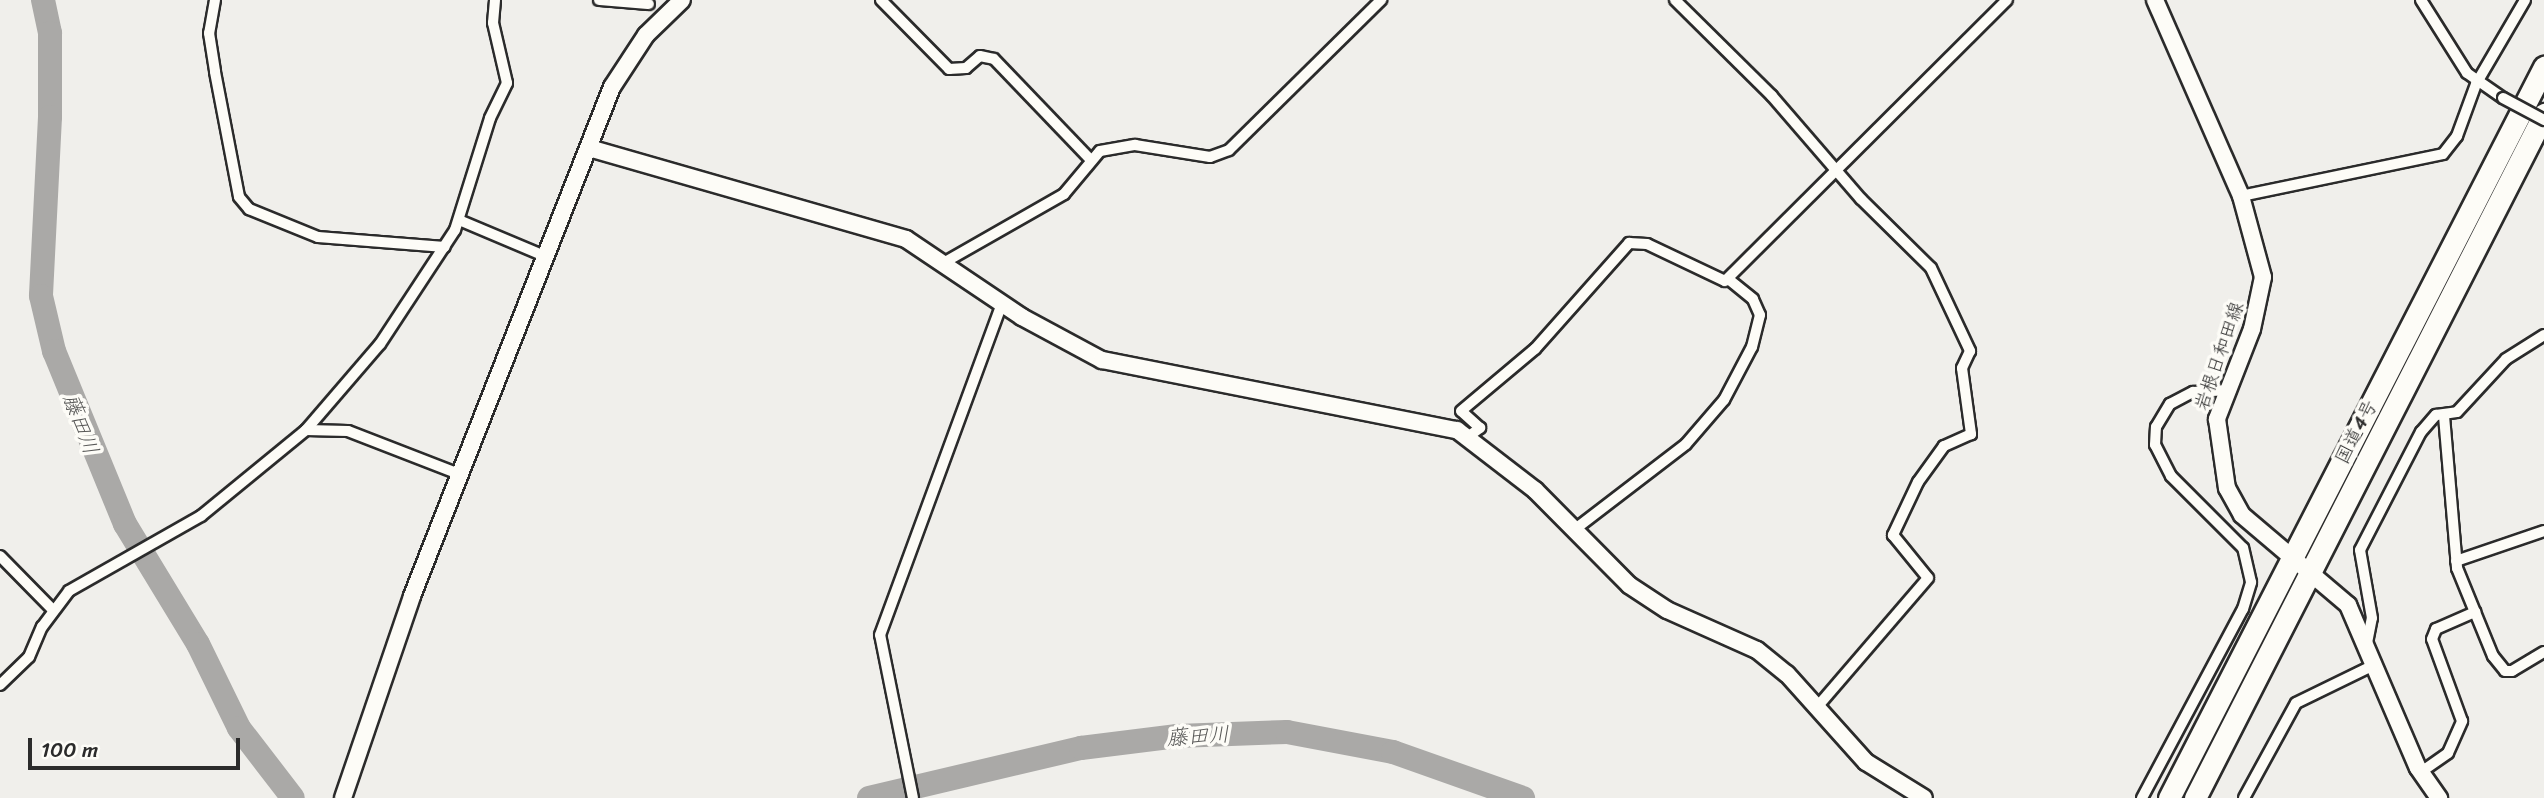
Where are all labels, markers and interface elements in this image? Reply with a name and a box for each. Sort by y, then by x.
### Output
street label: 岩根日和田線 [2190,298,2248,414]
water label: 藤田川 [58,390,104,458]
street label: 国道4号 [2330,396,2382,468]
water label: 藤田川 [1166,721,1230,751]
scale bar [32,724,243,768]
text: 100 m [41,731,98,769]

